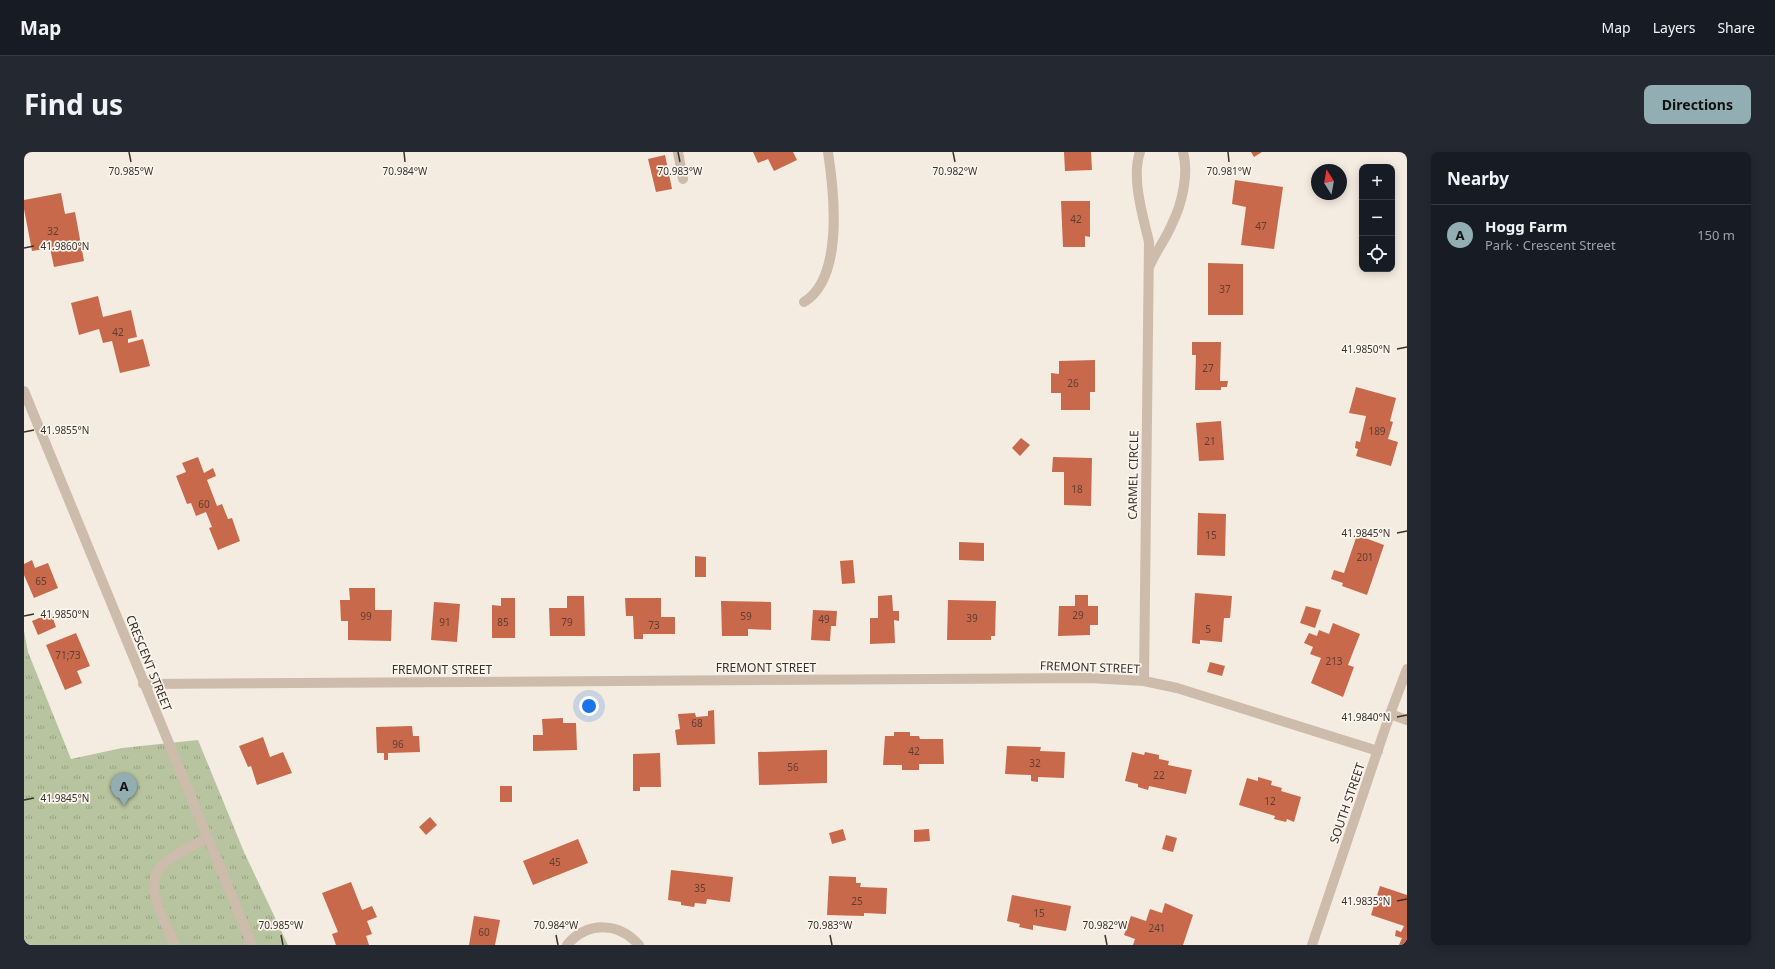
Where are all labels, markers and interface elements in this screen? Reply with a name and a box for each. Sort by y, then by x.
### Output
text: Map [20,15,61,41]
text: Map [1602,18,1631,37]
text: Layers [1653,18,1695,37]
text: Share [1717,18,1755,37]
text: Find us [24,85,123,123]
button: Directions [1644,85,1751,124]
text: 70.985°W [109,164,154,178]
text: 70.984°W [383,164,428,178]
text: 70.983°W [658,164,703,178]
text: 70.982°W [933,164,978,178]
text: 70.981°W [1207,164,1252,178]
north arrow [1311,164,1347,200]
map controls [1359,164,1395,272]
button: + [1359,164,1395,200]
text: Nearby [1447,167,1509,190]
button: − [1359,200,1395,236]
house number: 42 [1070,212,1082,226]
text: Hogg Farm [1485,216,1567,236]
house number: 47 [1255,219,1267,233]
house number: 32 [47,224,59,238]
text: A [1456,226,1465,244]
text: 150 m [1697,226,1735,244]
button: locate [1359,236,1395,272]
text: Park · Crescent Street [1485,236,1616,254]
text: 41.9860°N [41,239,89,253]
house number: 37 [1219,282,1231,296]
house number: 42 [112,325,124,339]
text: 41.9850°N [1342,342,1390,356]
house number: 27 [1202,361,1214,375]
house number: 26 [1067,376,1079,390]
text: 41.9855°N [41,423,89,437]
house number: 189 [1368,424,1386,438]
street label: CARMEL CIRCLE [1124,430,1142,520]
house number: 21 [1204,434,1216,448]
house number: 18 [1071,482,1083,496]
house number: 60 [198,497,210,511]
text: 41.9845°N [1342,526,1390,540]
house number: 15 [1205,528,1217,542]
house number: 201 [1356,550,1374,564]
house number: 65 [35,574,47,588]
text: 41.9850°N [41,607,89,621]
house number: 29 [1072,608,1084,622]
house number: 99 [360,609,372,623]
house number: 59 [740,609,752,623]
house number: 39 [966,611,978,625]
street label: CRESCENT STREET [122,612,176,714]
house number: 49 [818,612,830,626]
house number: 91 [439,615,451,629]
house number: 85 [497,615,509,629]
house number: 79 [561,615,573,629]
house number: 73 [648,618,660,632]
house number: 5 [1205,622,1211,636]
house number: 71;73 [55,648,81,662]
house number: 213 [1325,654,1343,668]
street label: FREMONT STREET [1040,657,1141,677]
street label: FREMONT STREET [716,659,816,676]
street label: FREMONT STREET [392,661,492,678]
your location [579,696,599,716]
text: 41.9840°N [1342,710,1390,724]
house number: 68 [691,716,703,730]
house number: 96 [392,737,404,751]
house number: 42 [908,744,920,758]
house number: 32 [1029,756,1041,770]
house number: 56 [787,760,799,774]
street label: SOUTH STREET [1325,760,1369,846]
house number: 22 [1153,768,1165,782]
pin: A [111,773,137,806]
text: 41.9845°N [41,791,89,805]
house number: 12 [1264,794,1276,808]
house number: 45 [549,855,561,869]
house number: 35 [694,881,706,895]
house number: 25 [851,894,863,908]
text: 41.9835°N [1342,894,1390,908]
house number: 15 [1033,906,1045,920]
text: 70.985°W [259,918,304,932]
text: 70.984°W [534,918,579,932]
text: 70.983°W [808,918,853,932]
text: 70.982°W [1083,918,1128,932]
house number: 241 [1148,921,1166,935]
house number: 60 [478,925,490,939]

